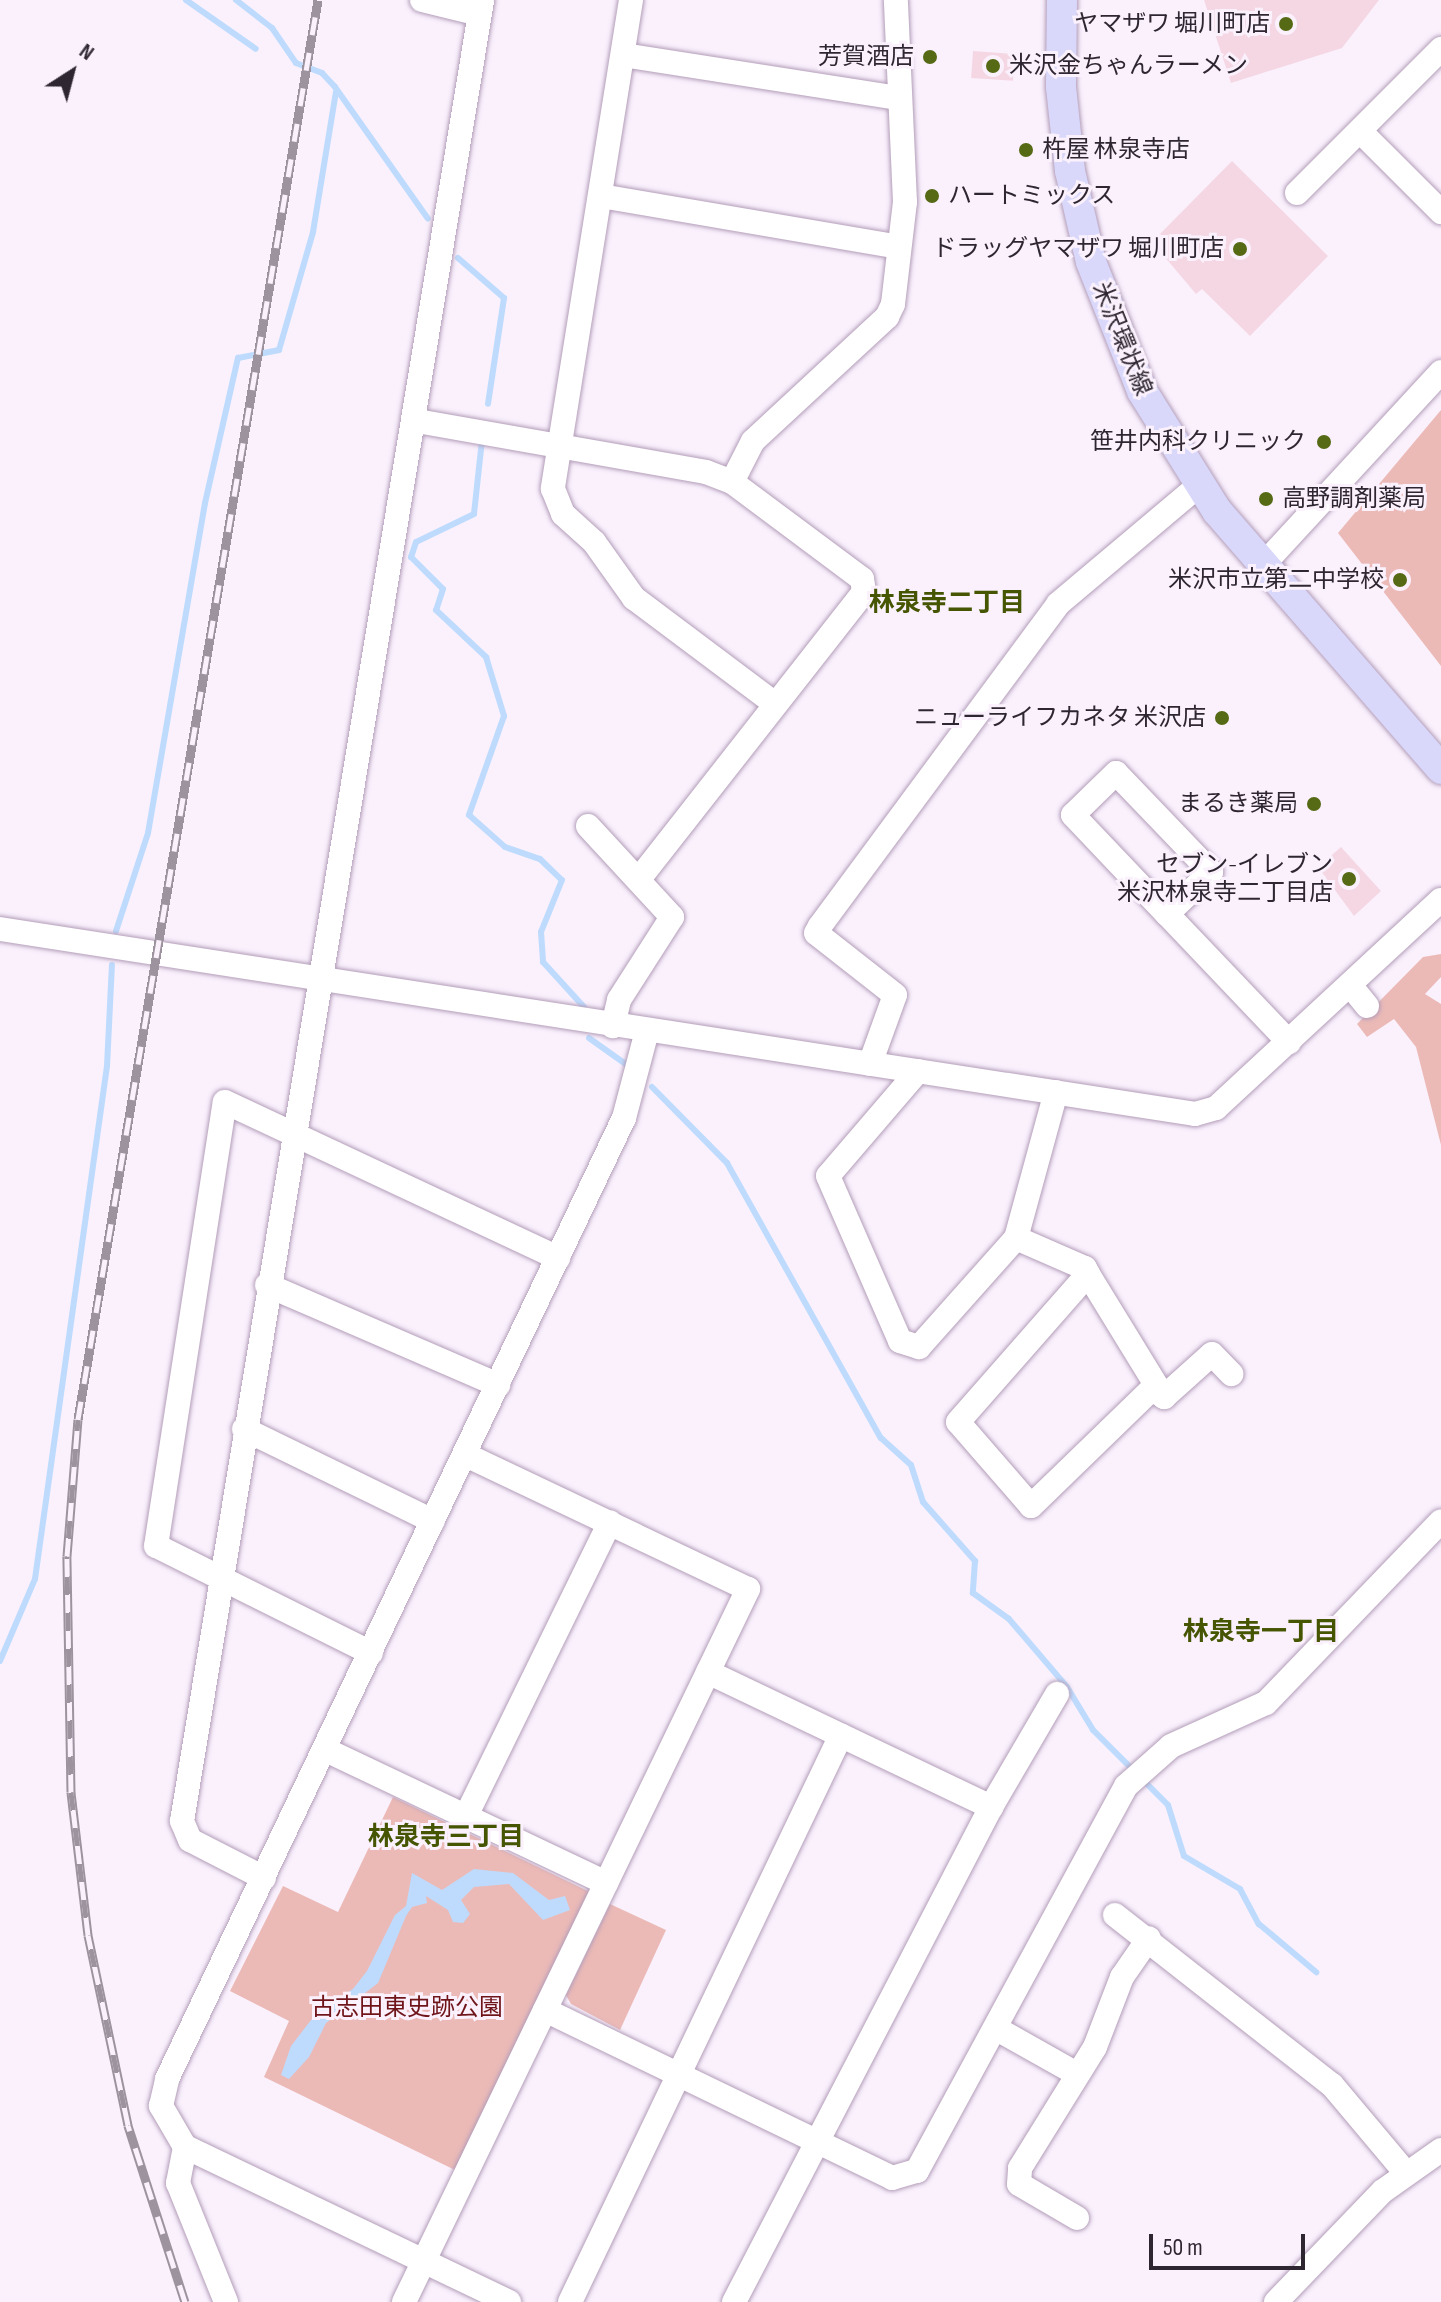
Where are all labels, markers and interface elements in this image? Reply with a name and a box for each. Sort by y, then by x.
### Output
place label: ヤマザワ 堀川町店 [1074,10,1270,38]
marker: ヤマザワ 堀川町店 [1277,15,1295,33]
north arrow [32,32,112,112]
text: N [74,38,99,67]
place label: 芳賀酒店 [818,43,914,71]
marker: 芳賀酒店 [921,48,939,66]
place label: 米沢金ちゃんラーメン [1009,52,1249,80]
marker: 米沢金ちゃんラーメン [984,57,1002,75]
place label: 杵屋 林泉寺店 [1042,136,1190,164]
marker: 杵屋 林泉寺店 [1017,141,1035,159]
place label: ハートミックス [948,182,1116,210]
marker: ハートミックス [923,187,941,205]
place label: ドラッグヤマザワ 堀川町店 [932,235,1224,263]
marker: ドラッグヤマザワ 堀川町店 [1231,240,1249,258]
street label: 米沢環状線 [1086,278,1158,400]
place label: 笹井内科クリニック [1090,428,1306,456]
marker: 笹井内科クリニック [1313,431,1335,453]
place label: 高野調剤薬局 [1282,485,1426,513]
marker: 高野調剤薬局 [1257,490,1275,508]
place label: 米沢市立第二中学校 [1168,566,1384,594]
marker: 米沢市立第二中学校 [1391,571,1409,589]
district label: 林泉寺二丁目 [869,588,1025,620]
place label: ニューライフカネタ 米沢店 [914,704,1206,732]
marker: ニューライフカネタ 米沢店 [1213,709,1231,727]
place label: まるき薬局 [1178,790,1298,818]
marker: まるき薬局 [1305,795,1323,813]
place label: セブン-イレブン 米沢林泉寺二丁目店 [1117,851,1333,907]
marker: セブン-イレブン 米沢林泉寺二丁目店 [1340,870,1358,888]
district label: 林泉寺一丁目 [1183,1617,1339,1649]
district label: 林泉寺三丁目 [368,1822,524,1854]
park label: 古志田東史跡公園 [311,1994,503,2022]
scale bar [1153,2218,1309,2268]
text: 50 m [1163,2233,1203,2262]

